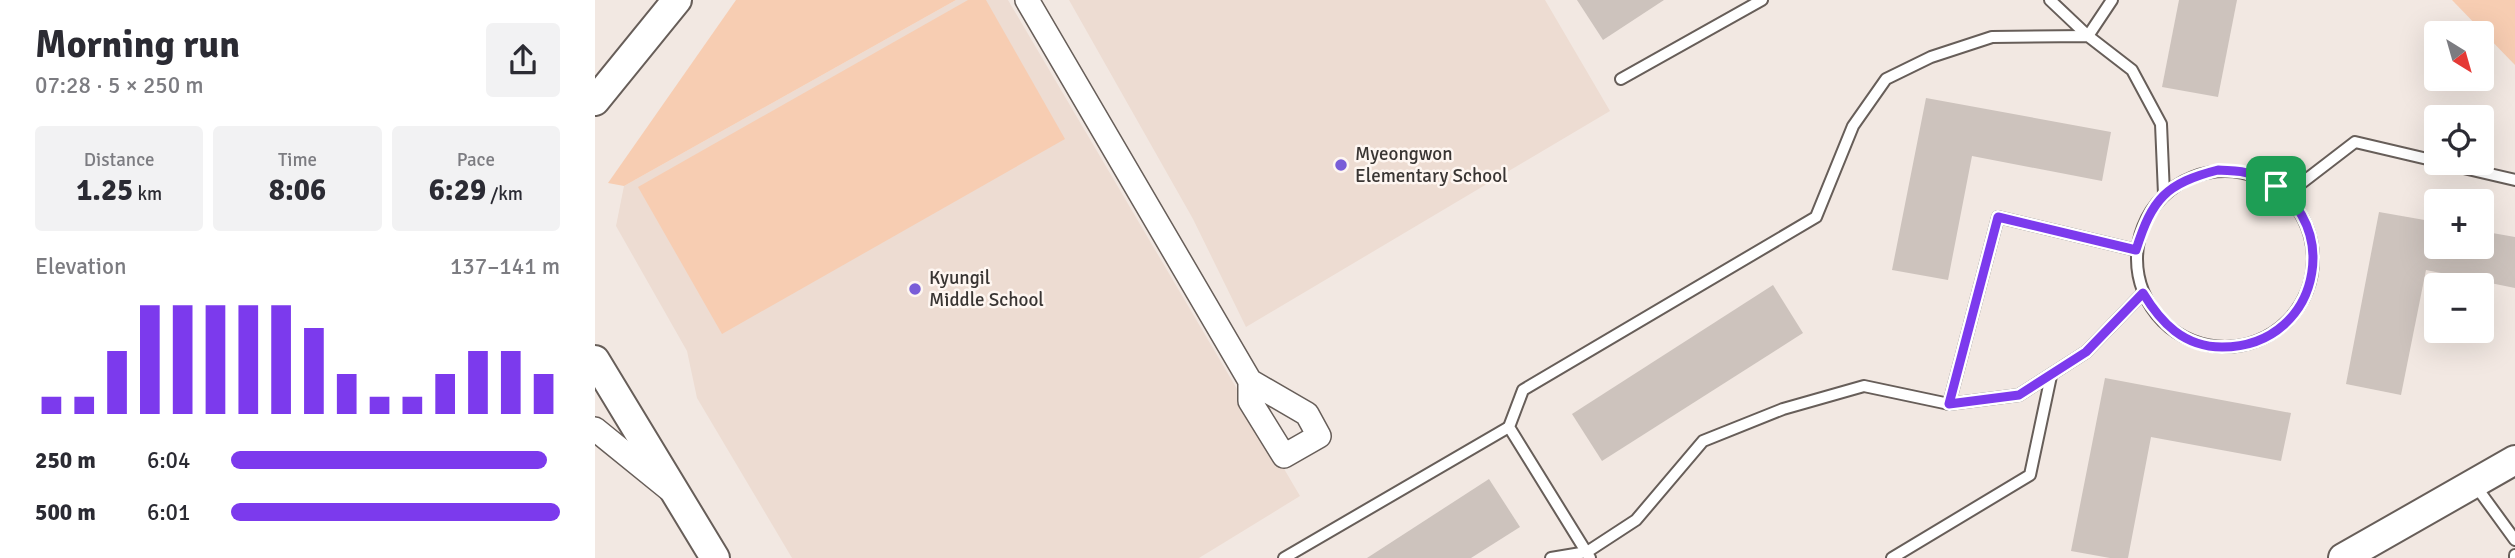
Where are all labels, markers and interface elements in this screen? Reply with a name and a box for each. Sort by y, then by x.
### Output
text: Morning run [35,21,240,68]
north arrow [2424,21,2494,91]
map controls [2424,21,2494,343]
button: share [486,23,560,97]
text: 07:28 · 5 × 250 m [35,71,204,100]
button: locate [2424,105,2494,175]
place label: Myeongwon Elementary School [1355,142,1508,188]
text: Distance [84,148,155,172]
text: Time [278,148,317,172]
text: Pace [457,148,495,172]
pin [2246,156,2306,216]
marker: Myeongwon Elementary School [1333,157,1349,173]
icon: arrive [2257,167,2295,205]
text: 1.25 [76,172,133,209]
text: 8:06 [269,172,326,209]
text: 6:29 [429,172,486,209]
text: km [133,182,162,206]
text: /km [486,182,523,206]
button: + [2424,189,2494,259]
text: Elevation [35,252,127,281]
text: 137–141 m [450,252,560,281]
place label: Kyungil Middle School [929,266,1044,312]
button: − [2424,273,2494,343]
marker: Kyungil Middle School [907,281,923,297]
text: 250 m [35,446,96,475]
text: 6:04 [147,446,190,475]
text: 500 m [35,498,96,527]
text: 6:01 [147,498,190,527]

